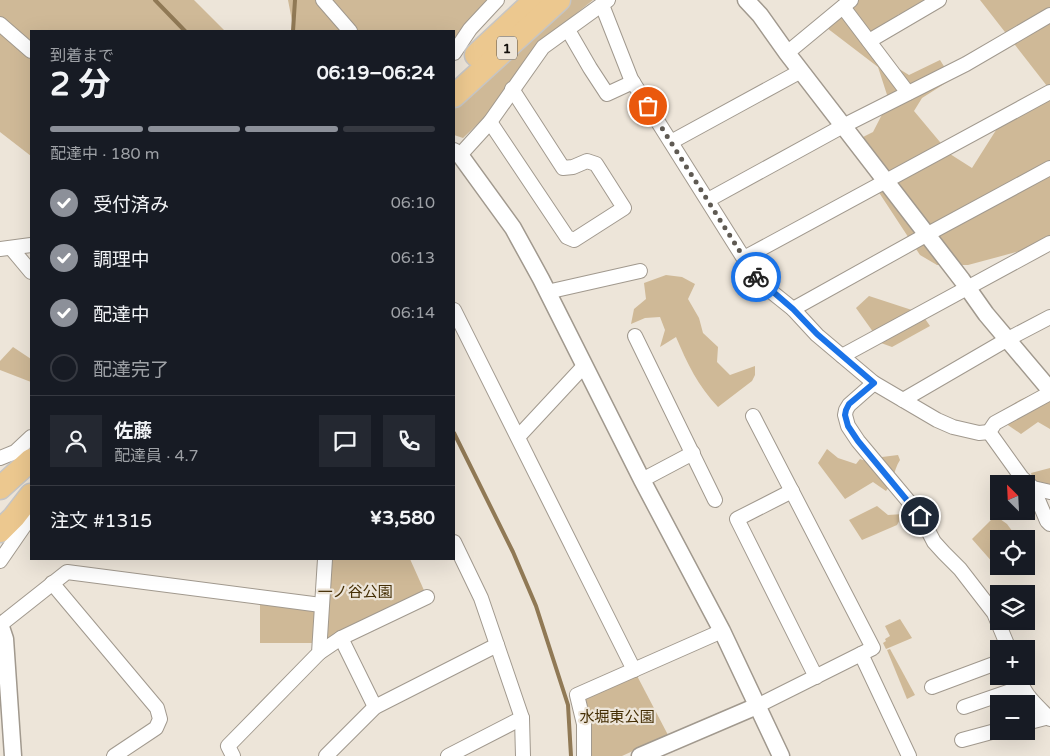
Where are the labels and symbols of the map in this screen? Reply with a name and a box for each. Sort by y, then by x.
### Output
road number: 1 [497,36,517,59]
pin [627,85,669,127]
courier [731,252,781,302]
north arrow [990,475,1035,520]
pin [899,495,941,537]
park label: 一ノ谷公園 [317,583,393,601]
park label: 水堀東公園 [579,708,655,726]

